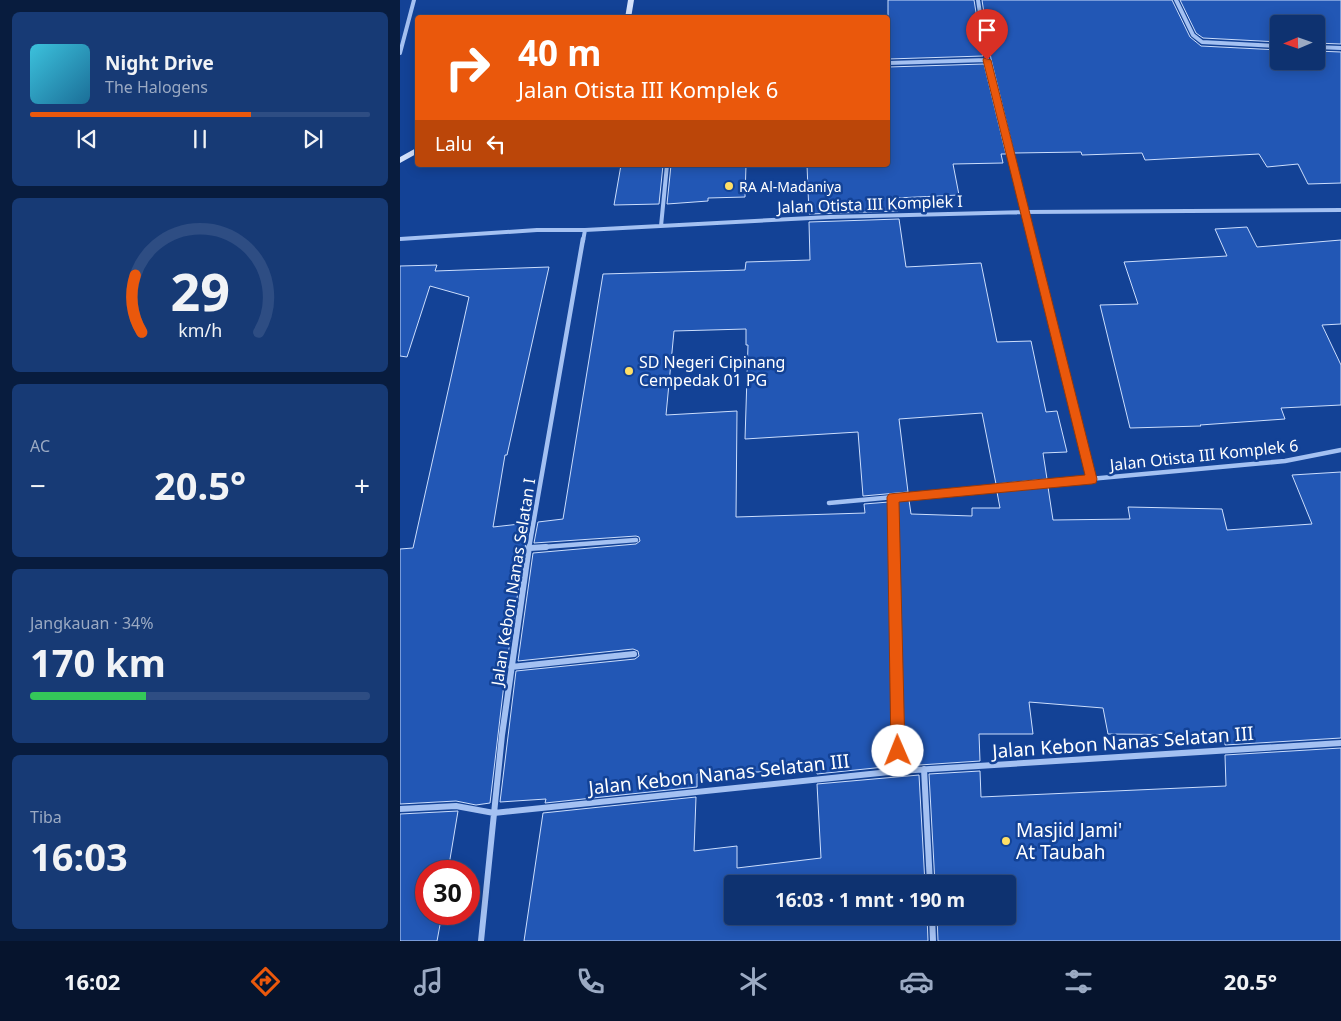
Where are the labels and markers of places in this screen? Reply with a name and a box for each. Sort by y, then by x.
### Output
pin [966,9,1008,60]
place label: RA Al-Madaniya [739,177,842,196]
marker: RA Al-Madaniya [723,180,735,192]
place label: SD Negeri Cipinang Cempedak 01 PG [639,351,785,391]
marker: SD Negeri Cipinang Cempedak 01 PG [623,365,635,377]
place label: Masjid Jami' At Taubah [1016,817,1122,865]
marker: Masjid Jami' At Taubah [1000,835,1012,847]

